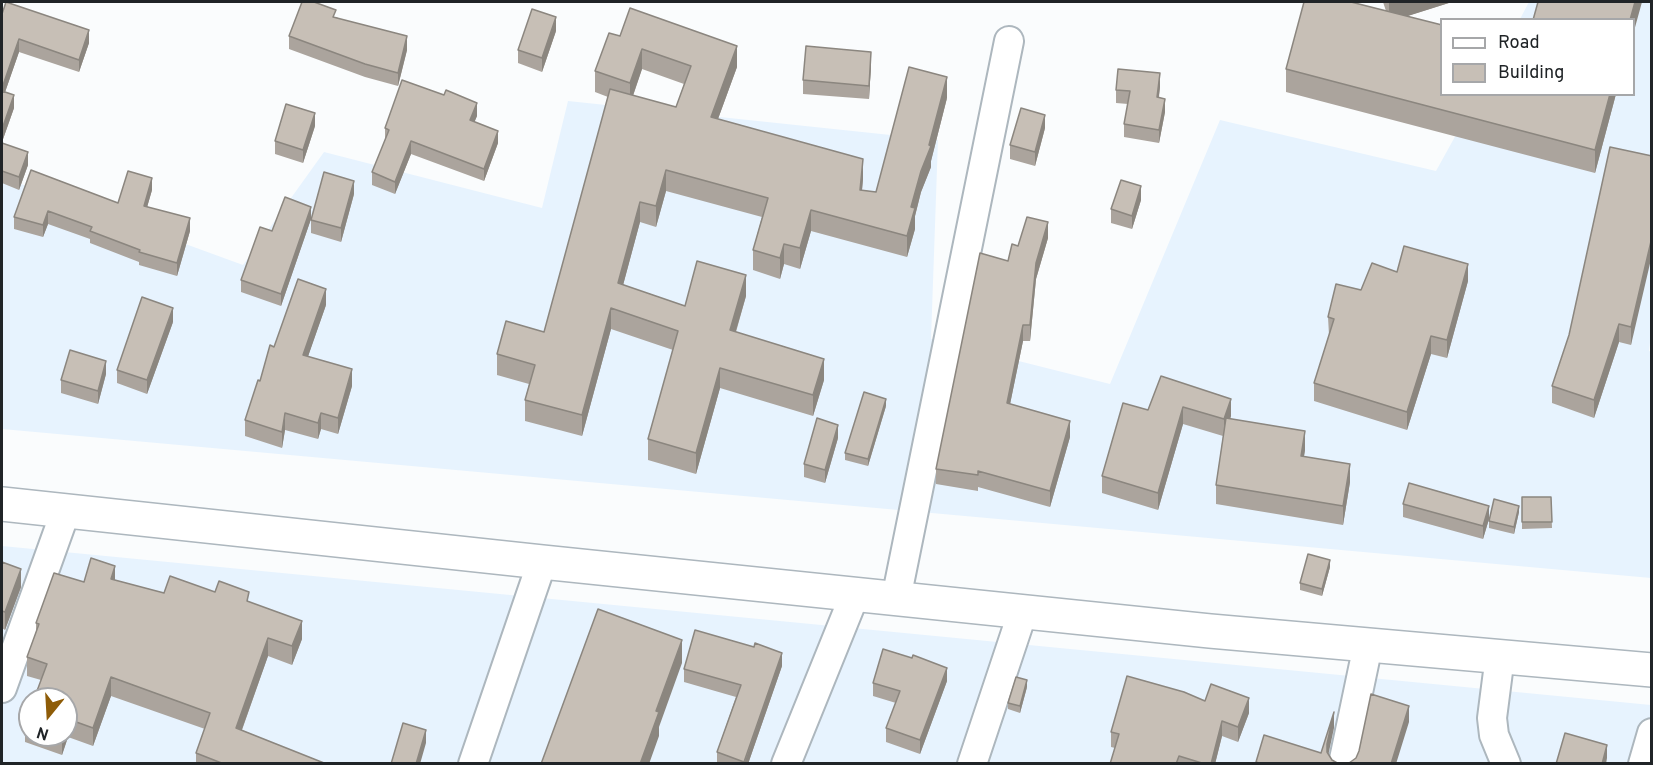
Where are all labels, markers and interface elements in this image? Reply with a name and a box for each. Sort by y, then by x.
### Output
legend [1440,18,1635,96]
text: Road [1498,32,1540,55]
text: Building [1498,62,1564,85]
north arrow [18,687,78,747]
text: N [34,721,52,744]

